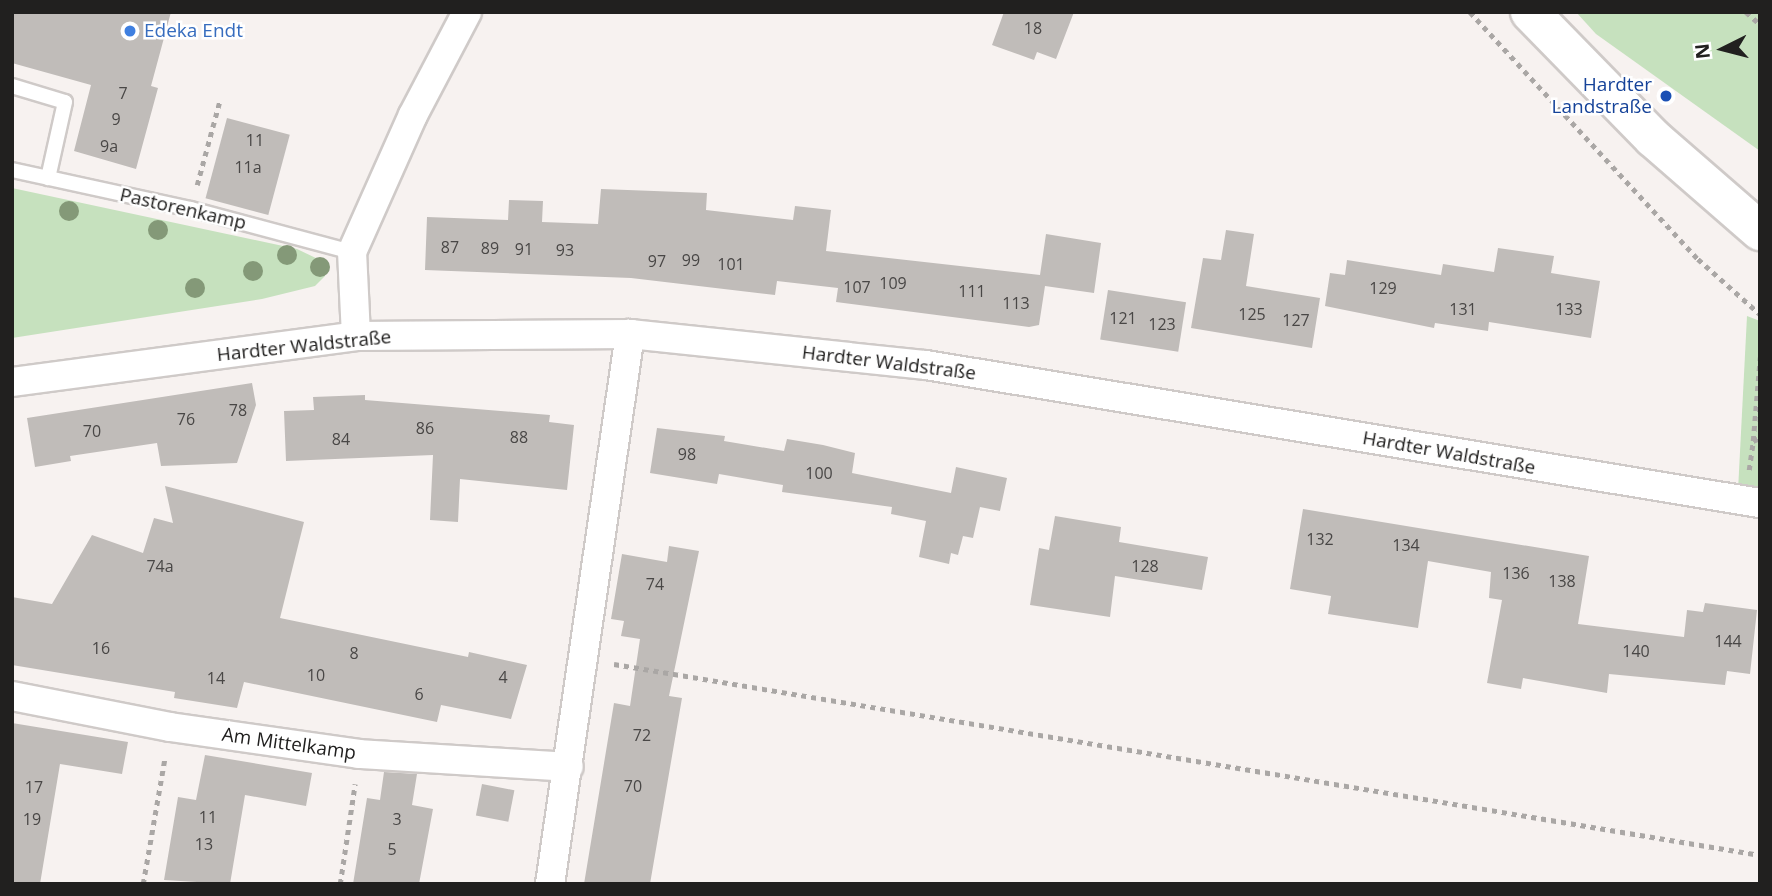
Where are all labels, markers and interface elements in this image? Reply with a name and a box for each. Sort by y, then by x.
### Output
north arrow [1688,14,1758,84]
house number: 18 [1024,18,1042,38]
place label: Edeka Endt [144,20,243,42]
marker: Edeka Endt [122,23,138,39]
text: N [1688,42,1716,60]
place label: Hardter Landstraße [1552,74,1652,118]
house number: 7 [118,83,128,103]
marker: Hardter Landstraße [1658,88,1674,104]
house number: 9 [111,109,121,129]
house number: 11 [246,130,264,150]
house number: 9a [100,136,118,156]
house number: 11a [234,157,262,177]
street label: Pastorenkamp [118,183,248,235]
house number: 87 [441,237,459,257]
house number: 89 [481,238,499,258]
house number: 91 [515,239,533,259]
house number: 93 [556,240,574,260]
house number: 99 [682,250,700,270]
house number: 97 [648,251,666,271]
house number: 101 [717,254,745,274]
house number: 109 [879,273,907,293]
house number: 107 [843,277,871,297]
house number: 129 [1369,278,1397,298]
house number: 111 [958,281,986,301]
house number: 113 [1002,293,1030,313]
house number: 131 [1449,299,1477,319]
house number: 133 [1555,299,1583,319]
house number: 125 [1238,304,1266,324]
house number: 121 [1109,308,1137,328]
house number: 127 [1282,310,1310,330]
house number: 123 [1148,314,1176,334]
street label: Hardter Waldstraße [216,326,392,366]
street label: Hardter Waldstraße [801,341,977,385]
house number: 78 [229,400,247,420]
house number: 76 [177,409,195,429]
house number: 86 [416,418,434,438]
house number: 70 [83,421,101,441]
house number: 88 [510,427,528,447]
street label: Hardter Waldstraße [1361,427,1537,479]
house number: 84 [332,429,350,449]
house number: 98 [678,444,696,464]
house number: 100 [805,463,833,483]
house number: 132 [1306,529,1334,549]
house number: 134 [1392,535,1420,555]
house number: 74a [146,556,174,576]
house number: 128 [1131,556,1159,576]
house number: 136 [1502,563,1530,583]
house number: 138 [1548,571,1576,591]
house number: 74 [646,574,664,594]
house number: 144 [1714,631,1742,651]
house number: 16 [92,638,110,658]
house number: 140 [1622,641,1650,661]
house number: 8 [349,643,359,663]
house number: 10 [307,665,325,685]
house number: 4 [498,667,508,687]
house number: 14 [207,668,225,688]
house number: 6 [414,684,424,704]
street label: Am Mittelkamp [220,723,358,765]
house number: 72 [633,725,651,745]
house number: 70 [624,776,642,796]
house number: 17 [25,777,43,797]
house number: 11 [199,807,217,827]
house number: 19 [23,809,41,829]
house number: 3 [392,809,402,829]
house number: 13 [195,834,213,854]
house number: 5 [387,839,397,859]

